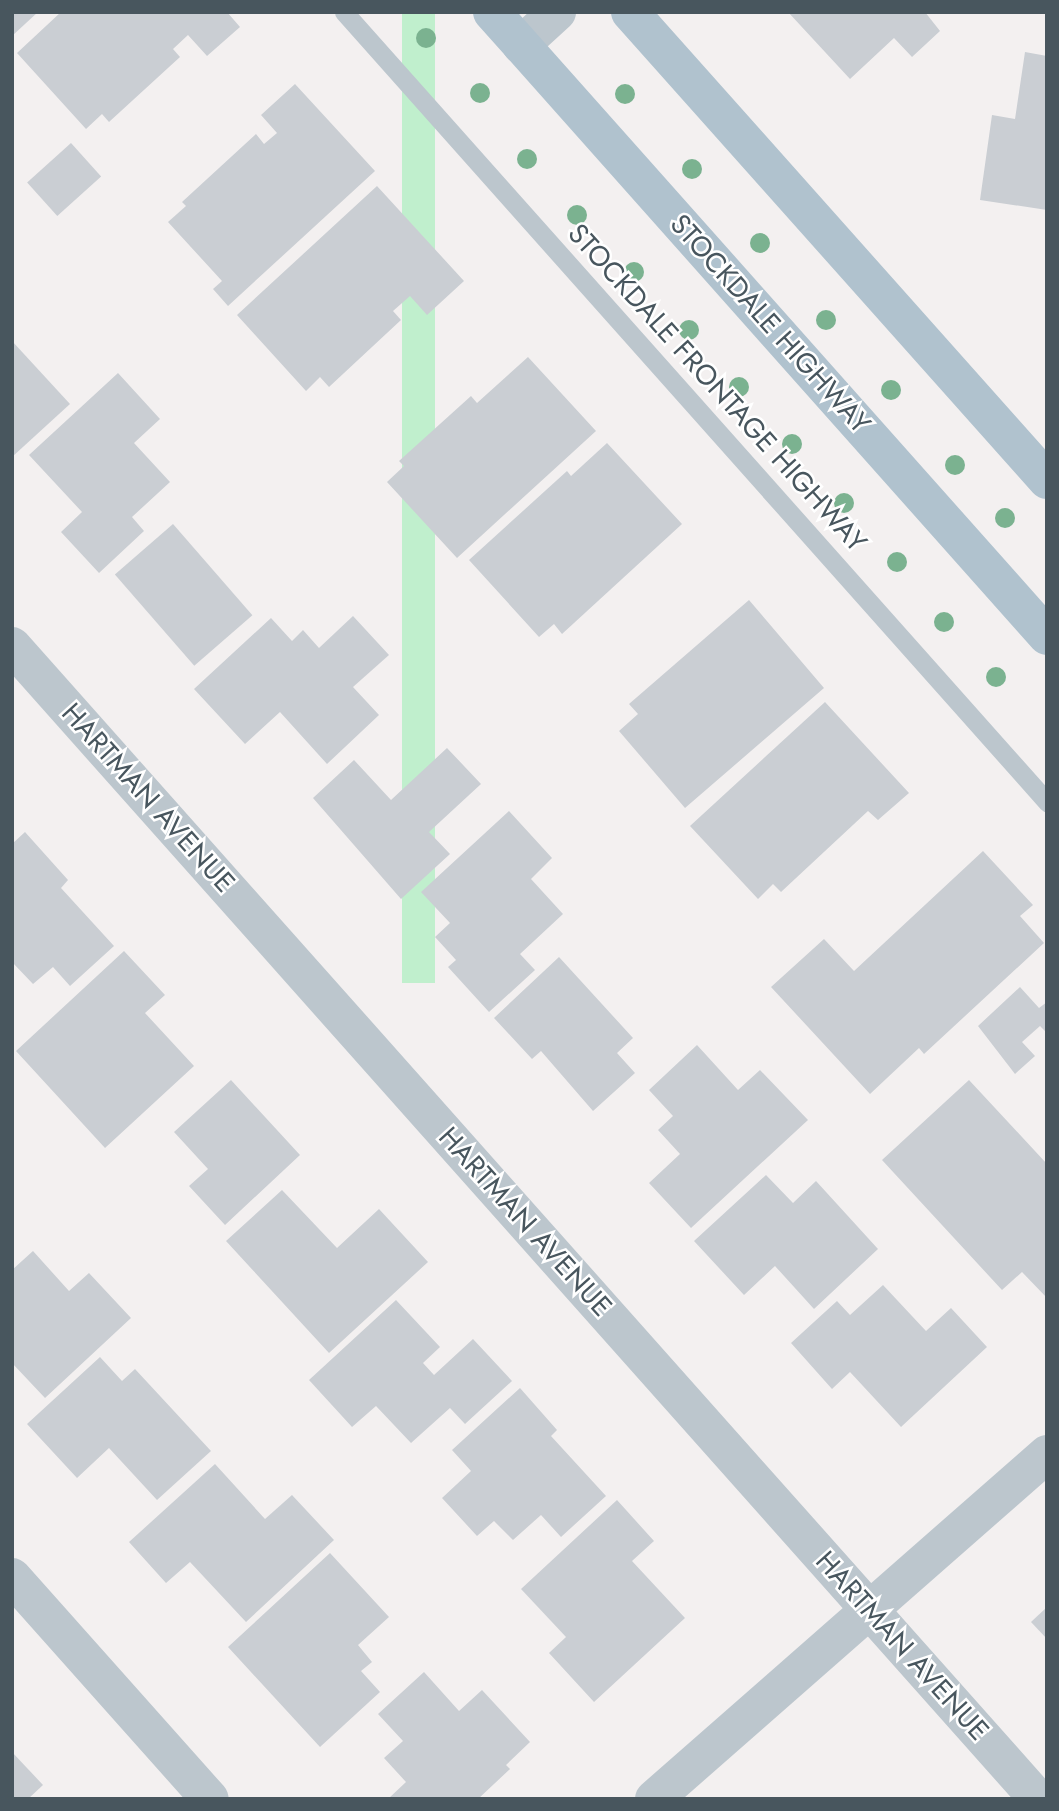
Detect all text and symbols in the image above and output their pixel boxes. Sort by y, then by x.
street label: STOCKDALE HIGHWAY [663,208,877,440]
street label: STOCKDALE FRONTAGE HIGHWAY [561,217,873,559]
street label: HARTMAN AVENUE [54,697,242,899]
street label: HARTMAN AVENUE [431,1121,619,1323]
street label: HARTMAN AVENUE [808,1545,996,1747]

